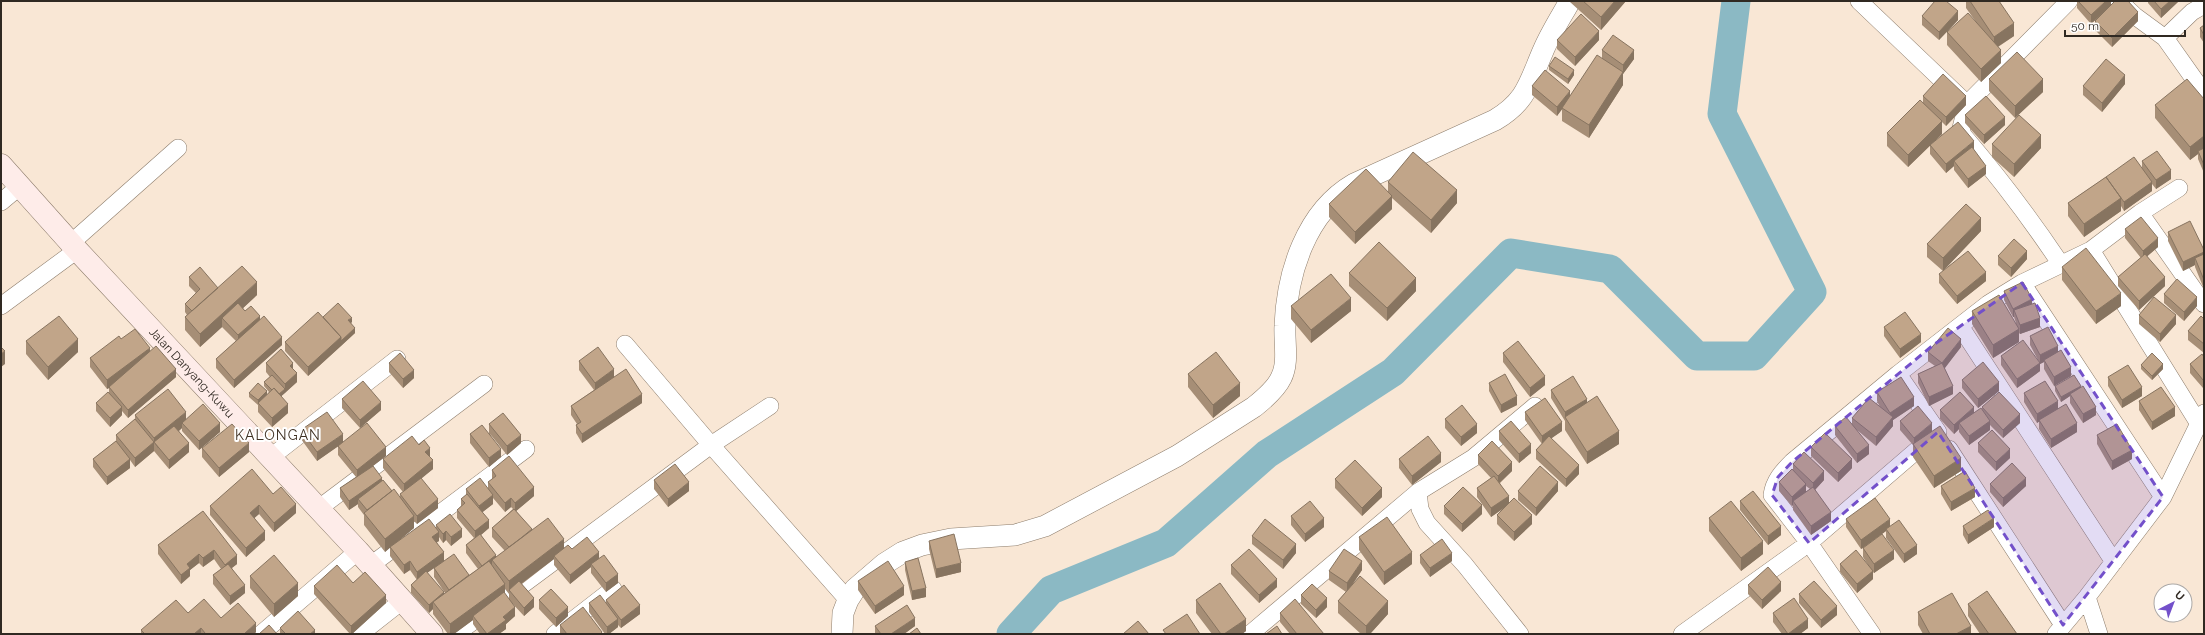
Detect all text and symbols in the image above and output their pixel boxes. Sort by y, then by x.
scale bar [2065,12,2185,38]
text: 50 m [2071,19,2099,33]
street label: Jalan Danyang-Kuwu [146,325,237,421]
district label: KALONGAN [235,427,321,443]
north arrow [2153,583,2193,623]
text: U [2172,588,2187,604]

